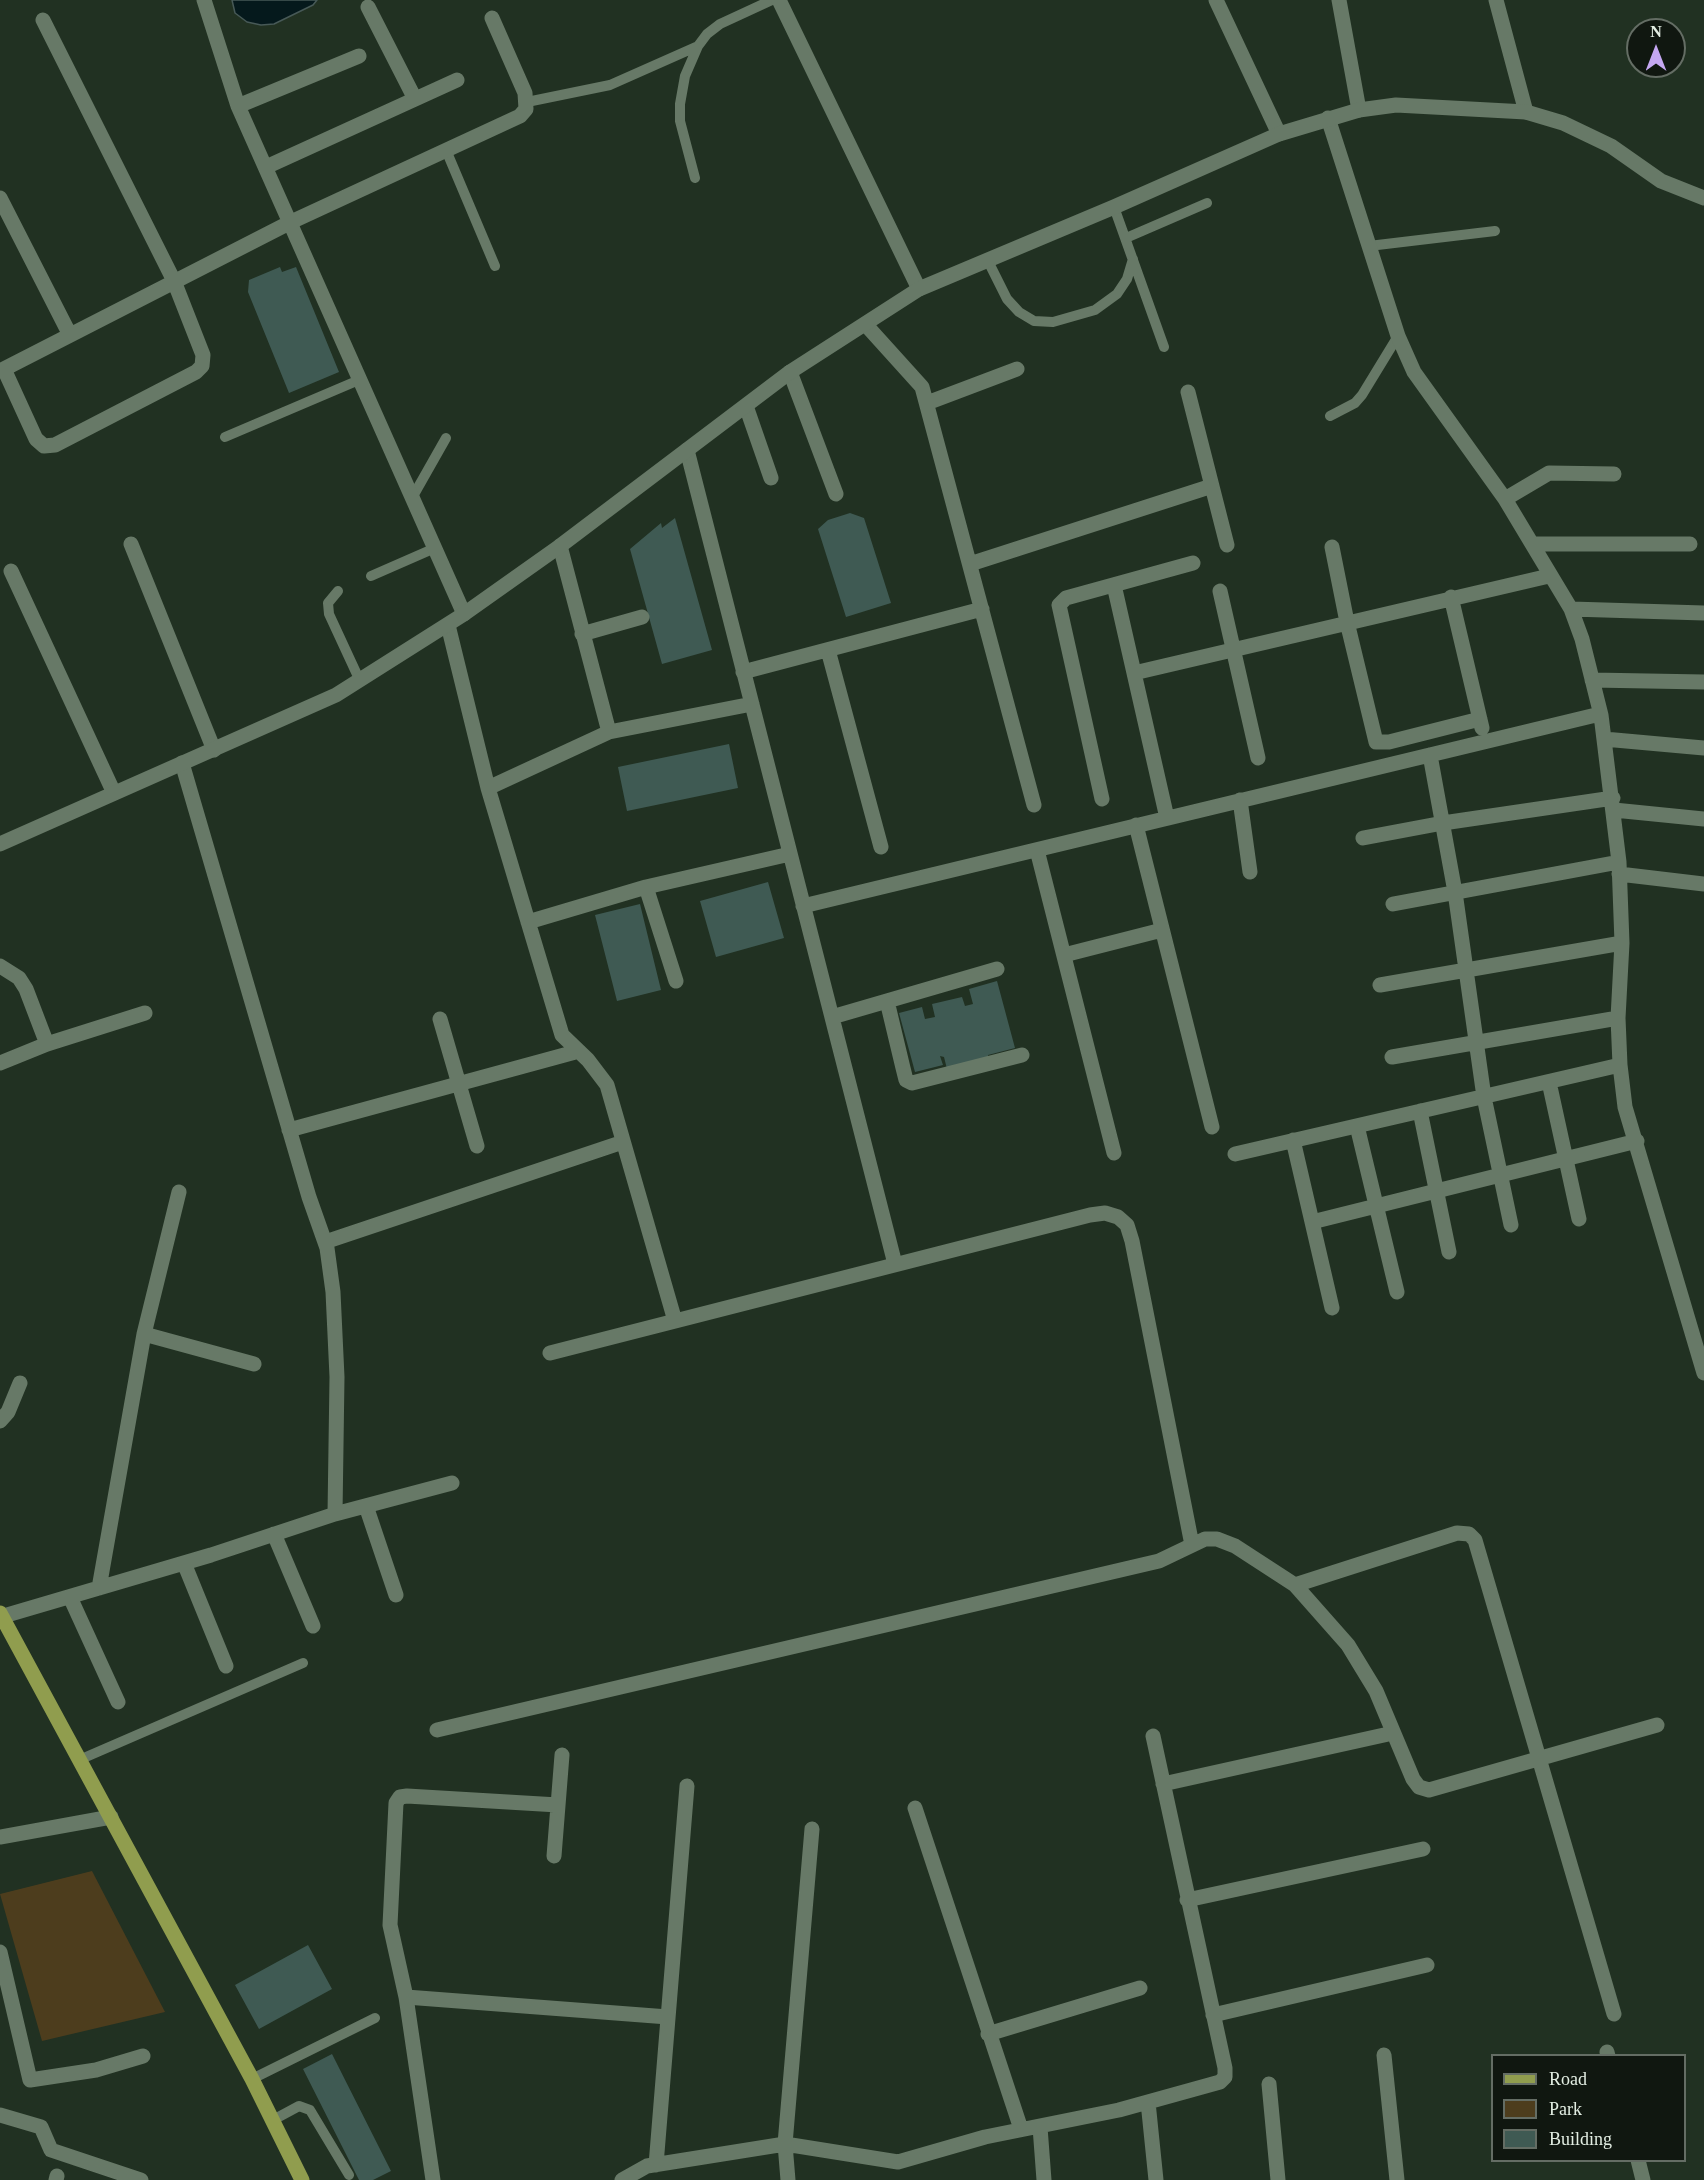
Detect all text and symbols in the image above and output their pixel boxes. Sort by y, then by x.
north arrow [1626,18,1686,78]
text: N [1650,23,1662,40]
legend [1491,2054,1686,2162]
text: Road [1549,2069,1587,2089]
text: Park [1549,2099,1582,2119]
text: Building [1549,2129,1612,2149]

